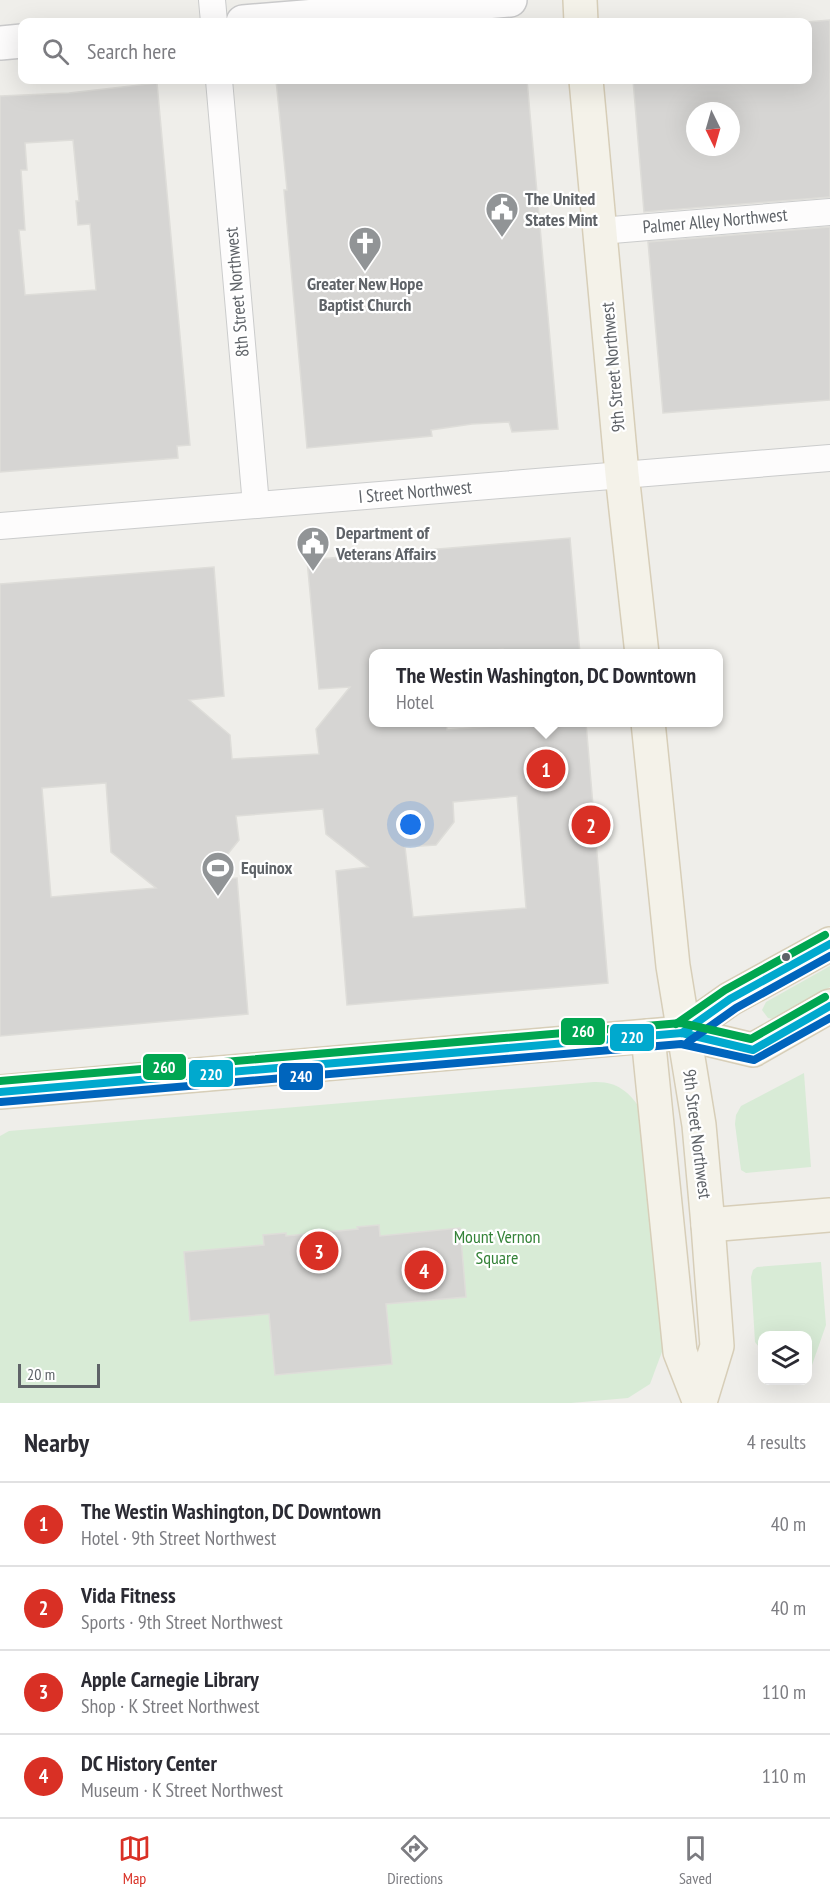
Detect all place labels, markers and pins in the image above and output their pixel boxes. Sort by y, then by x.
place label: The United States Mint [525,187,599,231]
public building icon: The United States Mint [484,191,520,238]
church icon: Greater New Hope Baptist Church [347,225,383,272]
place label: Greater New Hope Baptist Church [307,272,423,316]
place label: Department of Veterans Affairs [335,521,436,565]
public building icon: Department of Veterans Affairs [295,525,331,572]
pin: 1 [526,746,566,792]
pin: 2 [572,802,610,848]
sports icon: Equinox [200,850,236,897]
place label: Equinox [241,856,293,879]
unlabelled marker [780,951,792,963]
pin: 3 [300,1228,338,1274]
pin: 4 [404,1248,444,1292]

